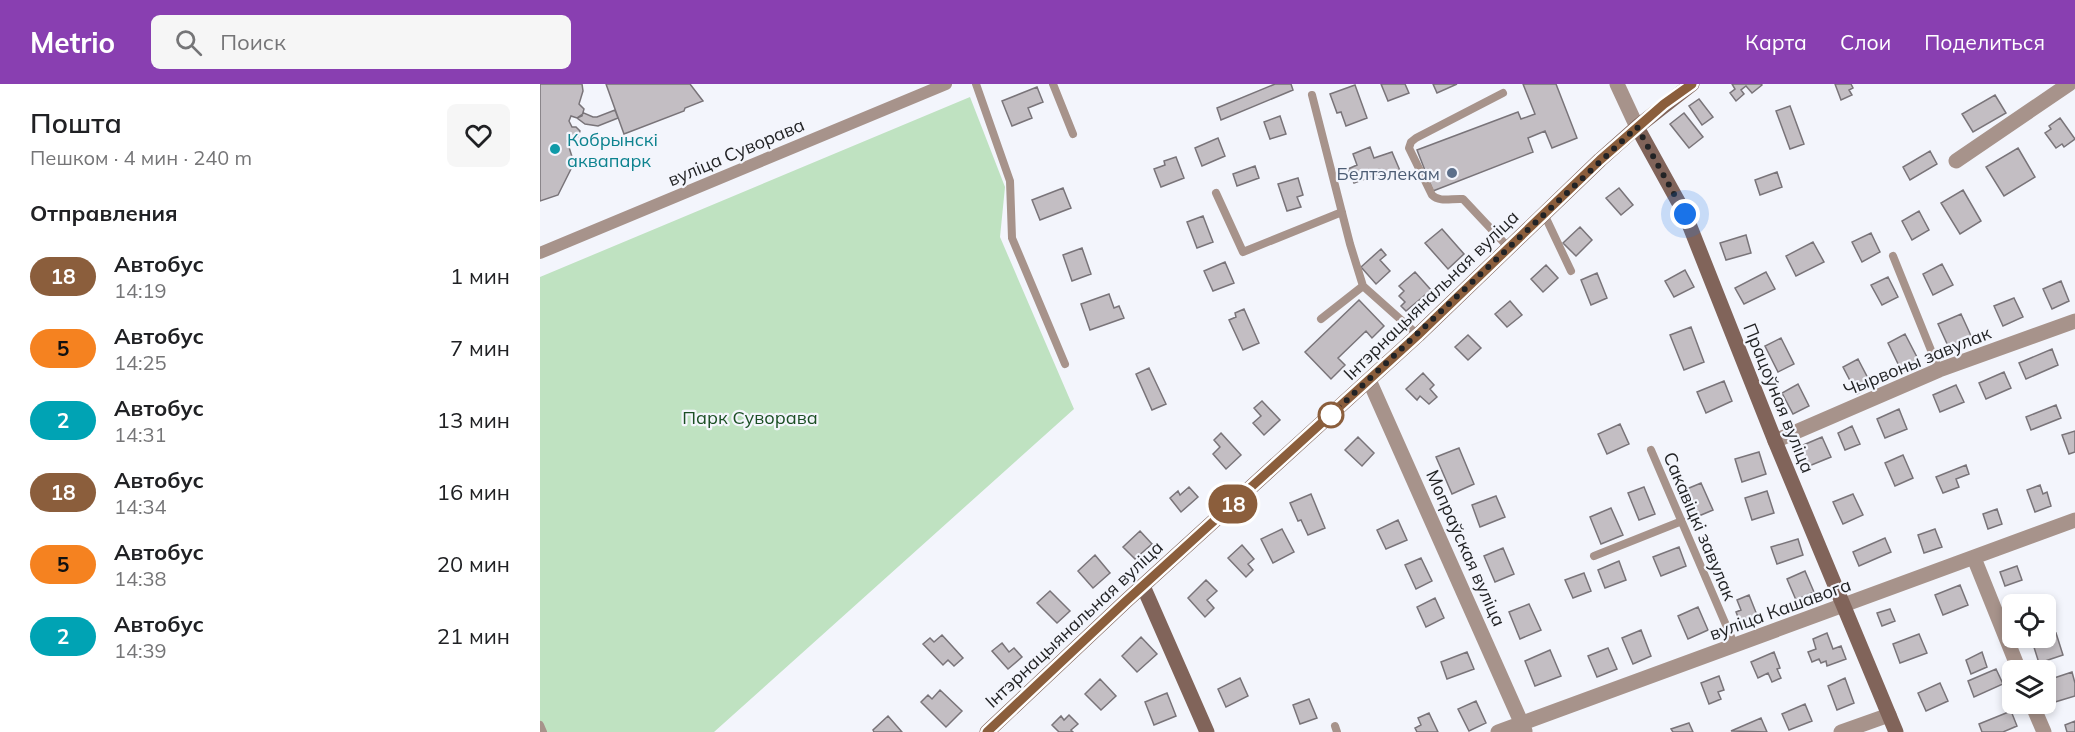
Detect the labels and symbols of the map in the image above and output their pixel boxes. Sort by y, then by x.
street label: вуліца Суворава [664,113,808,191]
place label: Кобрынскі аквапарк [567,128,658,172]
marker: Кобрынскі аквапарк [548,142,562,156]
place label: Белтэлекам [1337,162,1440,185]
marker: Белтэлекам [1445,166,1459,180]
your location [1670,199,1700,229]
street label: Інтэрнацыянальная вуліца [1339,205,1523,385]
street label: Працоўная вуліца [1738,320,1820,476]
street label: Чырвоны завулак [1840,321,1994,401]
unlabelled marker [1318,402,1344,428]
park label: Парк Суворава [682,406,818,429]
street label: Сакавіцкі завулак [1658,448,1742,604]
street label: Мопраўская вуліца [1421,466,1511,630]
line badge: 18 [1206,484,1260,524]
street label: Інтэрнацыянальная вуліца [980,536,1168,712]
street label: вуліца Кашавога [1706,573,1854,645]

